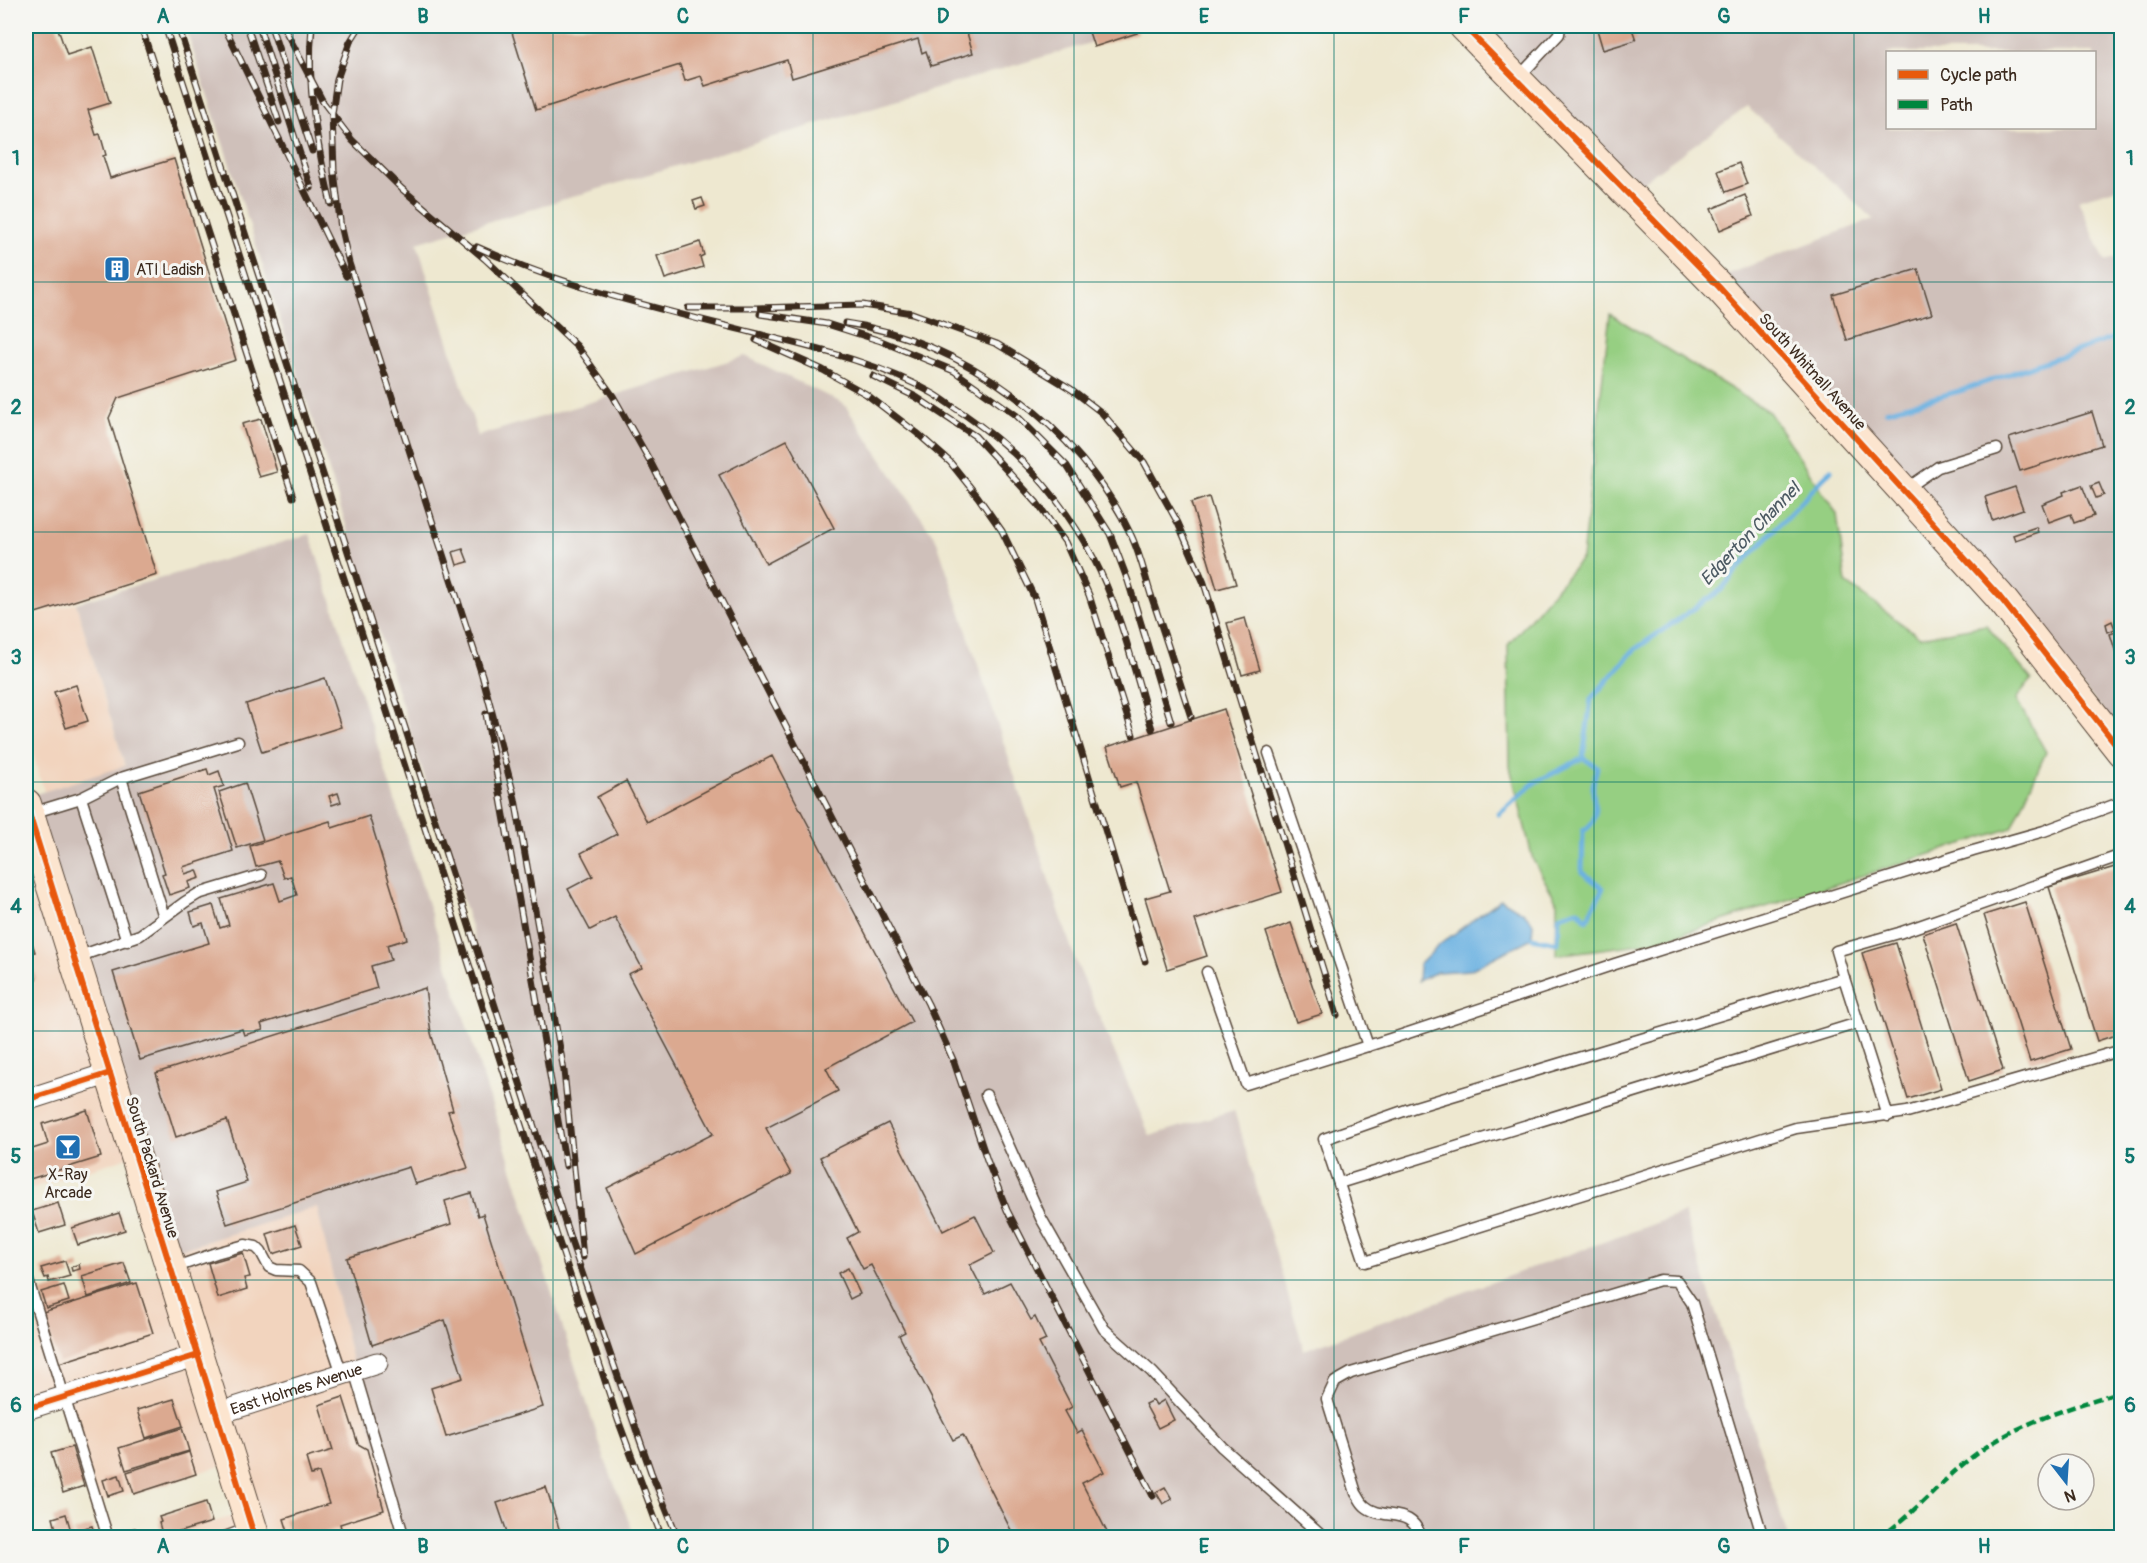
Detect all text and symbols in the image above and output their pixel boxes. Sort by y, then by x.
text: A [157,4,170,29]
text: B [417,4,429,29]
text: C [677,4,689,29]
text: D [937,4,950,29]
text: E [1199,4,1210,29]
text: F [1458,4,1470,29]
text: G [1717,4,1731,29]
text: H [1978,4,1991,29]
legend [1886,51,2096,129]
text: Cycle path [1940,64,2017,87]
text: Path [1940,94,1973,117]
text: 1 [12,146,20,171]
text: 1 [2126,146,2134,171]
building icon: ATI Ladish [102,254,132,284]
place label: ATI Ladish [136,260,204,280]
street label: South Whitnall Avenue [1754,309,1870,434]
text: 2 [10,395,22,420]
text: 2 [2124,395,2136,420]
water label: Edgerton Channel [1695,477,1806,591]
text: 3 [10,645,22,670]
text: 3 [2124,645,2136,670]
text: 4 [10,894,22,919]
text: 4 [2124,894,2136,919]
street label: South Packard Avenue [121,1094,183,1241]
bar icon: X-Ray Arcade [53,1132,83,1162]
text: 5 [11,1144,22,1169]
text: 5 [2125,1144,2136,1169]
place label: X-Ray Arcade [44,1165,92,1203]
street label: East Holmes Avenue [228,1359,365,1420]
text: 6 [10,1393,22,1418]
text: 6 [2124,1393,2136,1418]
north arrow [2036,1452,2096,1512]
text: N [2062,1484,2078,1507]
text: A [157,1534,170,1559]
text: B [417,1534,429,1559]
text: C [677,1534,689,1559]
text: D [937,1534,950,1559]
text: E [1199,1534,1210,1559]
text: F [1458,1534,1470,1559]
text: G [1717,1534,1731,1559]
text: H [1978,1534,1991,1559]

